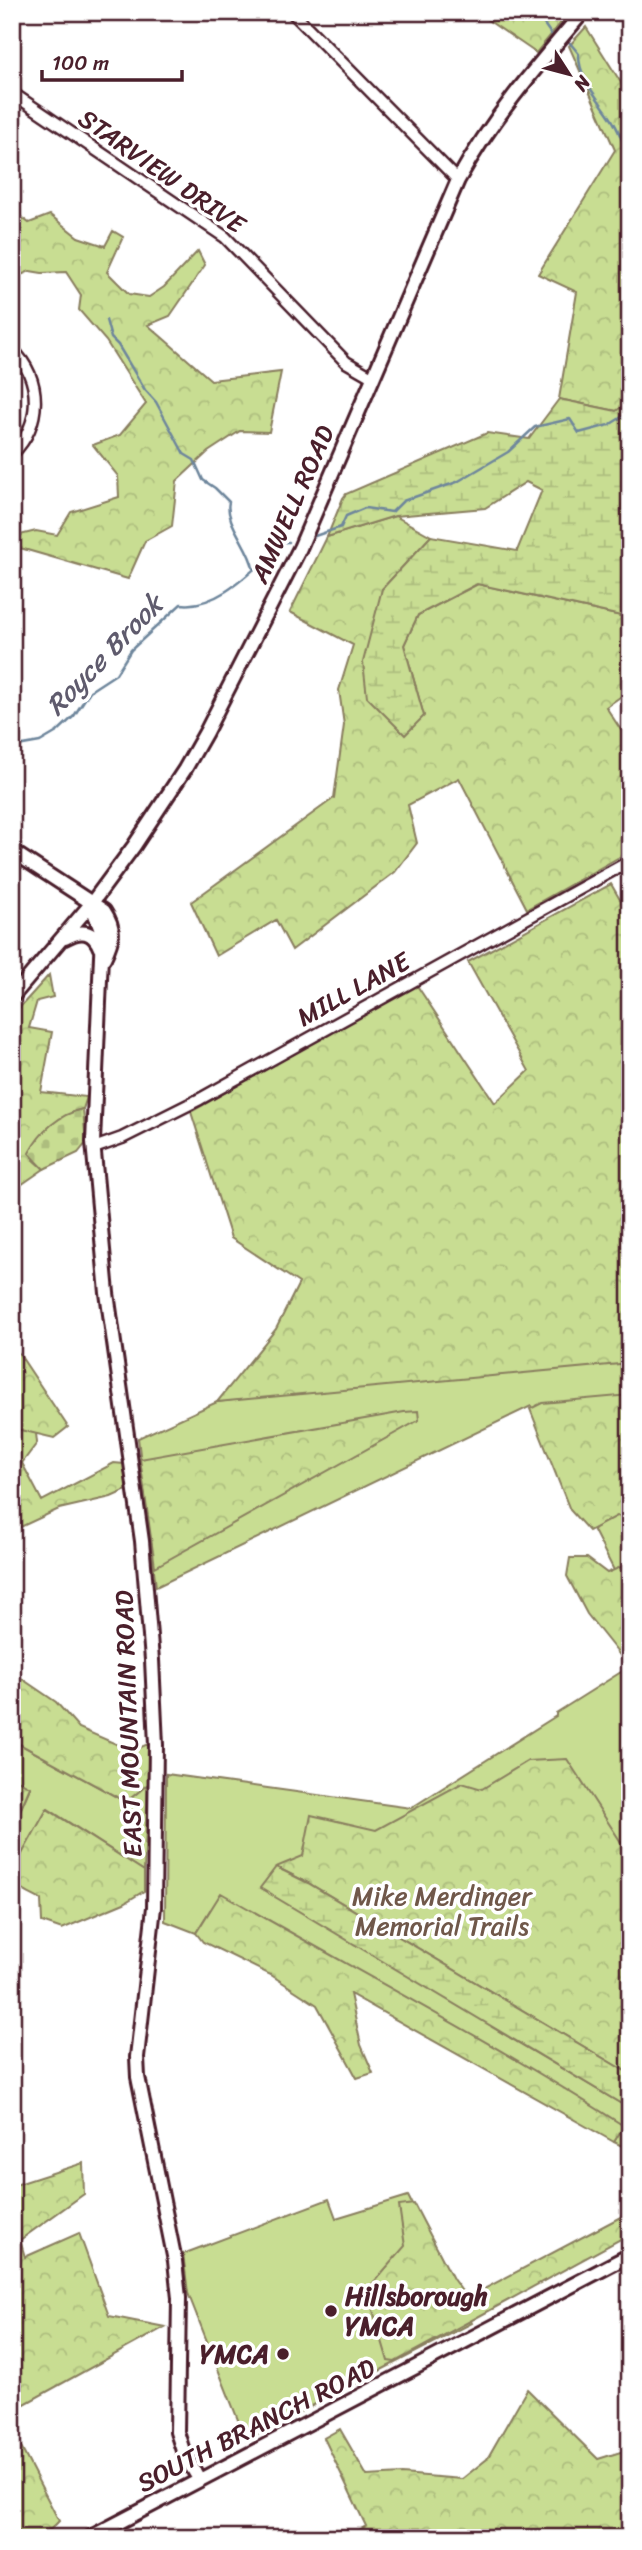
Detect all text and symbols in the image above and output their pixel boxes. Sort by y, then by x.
scale bar [42,38,182,82]
north arrow [534,38,604,108]
text: 100 m [52,44,109,82]
text: N [565,68,600,99]
street label: STARVIEW DRIVE [68,96,257,247]
street label: AMWELL ROAD [236,417,348,592]
water label: Royce Brook [33,580,177,727]
street label: MILL LANE [288,938,420,1039]
street label: EAST MOUNTAIN ROAD [100,1589,156,1858]
park label: Mike Merdinger Memorial Trails [352,1873,533,1949]
place label: Hillsborough YMCA [345,2273,488,2349]
marker: Hillsborough YMCA [323,2303,339,2319]
place label: YMCA [200,2331,269,2377]
street label: SOUTH BRANCH ROAD [129,2345,384,2505]
marker: YMCA [275,2346,291,2362]

